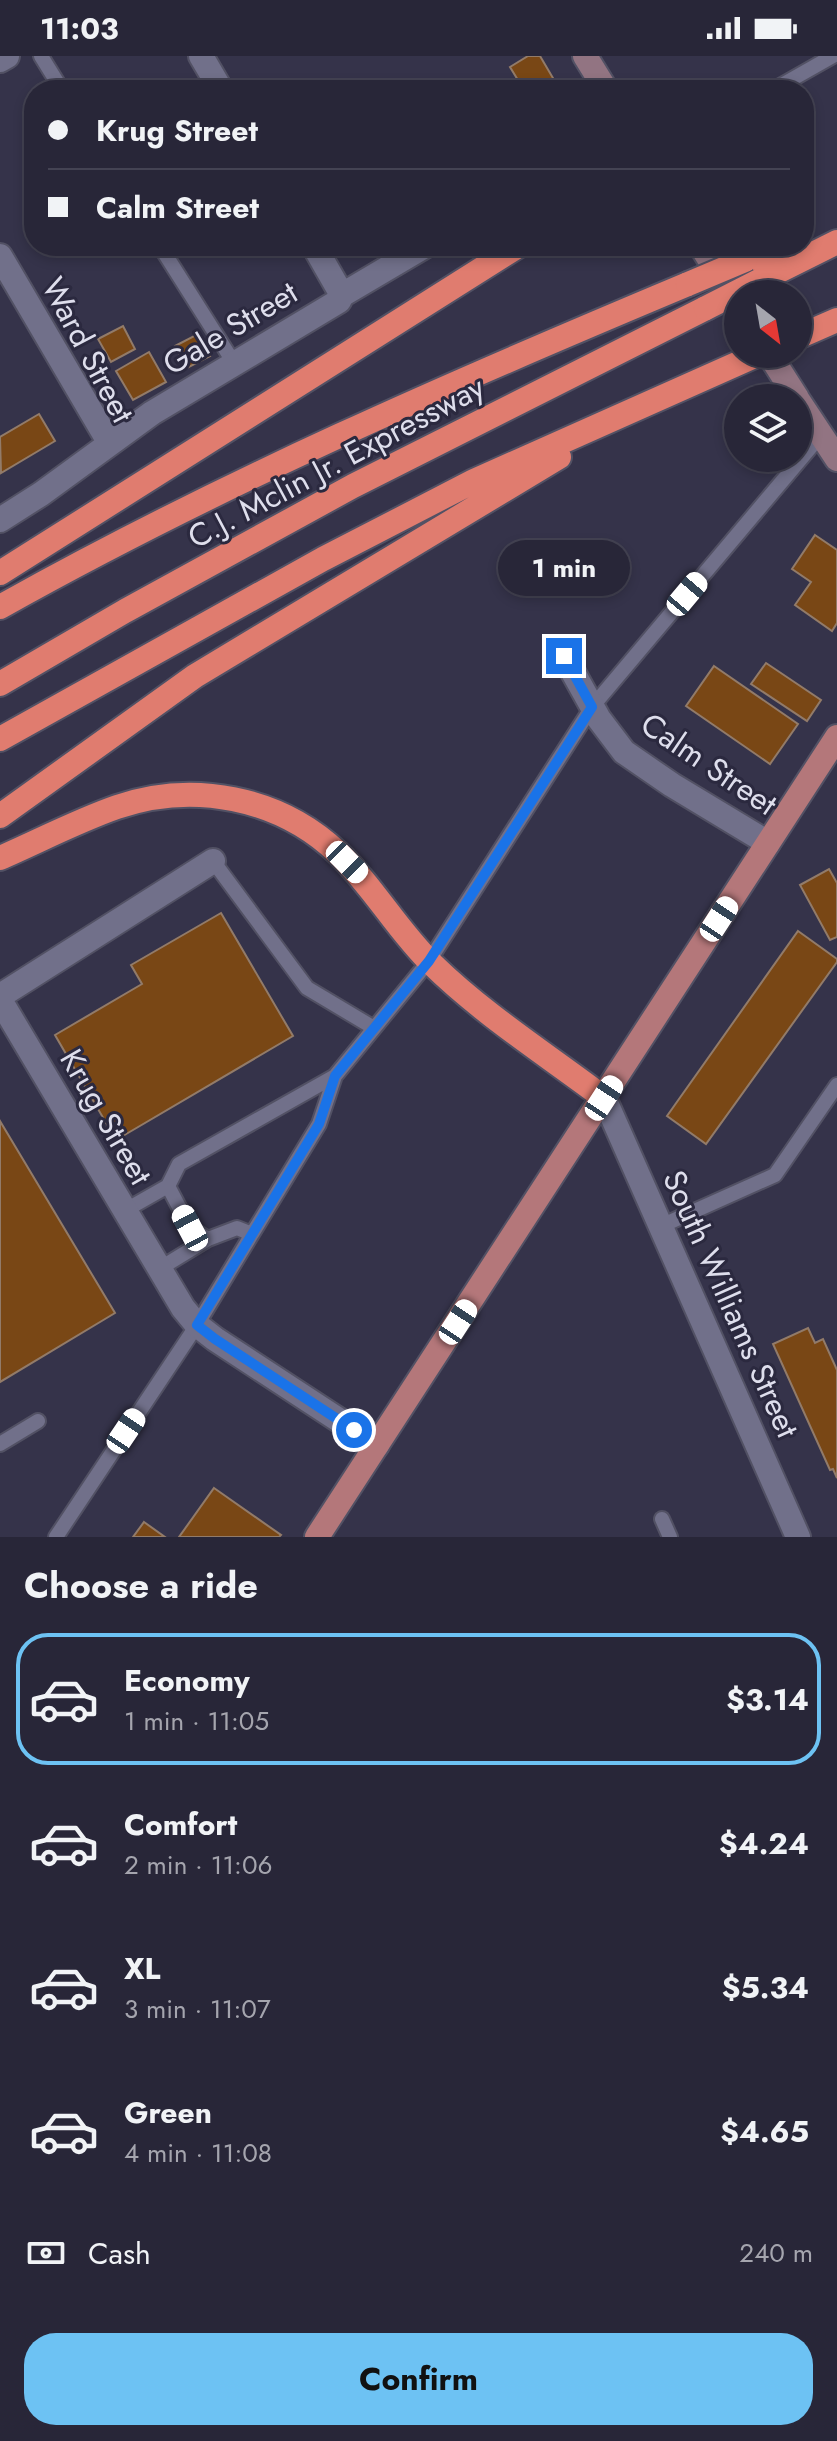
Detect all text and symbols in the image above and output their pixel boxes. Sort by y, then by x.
text: 11:03 [40,7,119,50]
text: Krug Street [96,109,258,152]
text: Calm Street [96,186,259,229]
street label: Ward Street [30,269,146,431]
street label: Gale Street [154,269,306,386]
north arrow [724,280,812,368]
map controls [724,280,812,472]
street label: C.J. Mclin Jr. Expressway [179,364,493,560]
button: layers [724,384,812,472]
callout: 1 min [498,540,630,596]
text: 1 min [532,549,596,587]
car [662,568,712,620]
route end [546,638,582,674]
street label: Calm Street [632,701,787,827]
car [322,837,372,887]
car [696,892,742,946]
street label: Krug Street [49,1041,164,1194]
car [581,1071,627,1125]
street label: South Williams Street [651,1163,811,1445]
car [168,1201,212,1255]
car [435,1295,481,1349]
car [103,1404,149,1458]
route start [336,1412,372,1448]
text: Choose a ride [24,1559,258,1611]
text: Economy [124,1659,250,1702]
icon: car [28,1663,100,1735]
text: $3.14 [726,1678,809,1721]
text: 1 min · 11:05 [124,1702,269,1740]
text: Comfort [124,1803,237,1846]
icon: car [28,1807,100,1879]
text: $4.24 [719,1822,809,1865]
text: 2 min · 11:06 [124,1846,272,1884]
text: XL [124,1947,160,1990]
icon: car [28,1951,100,2023]
text: $5.34 [722,1966,809,2009]
text: 3 min · 11:07 [124,1990,271,2028]
text: Green [124,2091,212,2134]
icon: car [28,2095,100,2167]
text: $4.65 [720,2110,809,2153]
text: 4 min · 11:08 [124,2134,272,2172]
icon: cash [24,2231,68,2275]
text: Cash [88,2232,151,2275]
text: 240 m [739,2234,813,2272]
button: Confirm [24,2333,813,2425]

